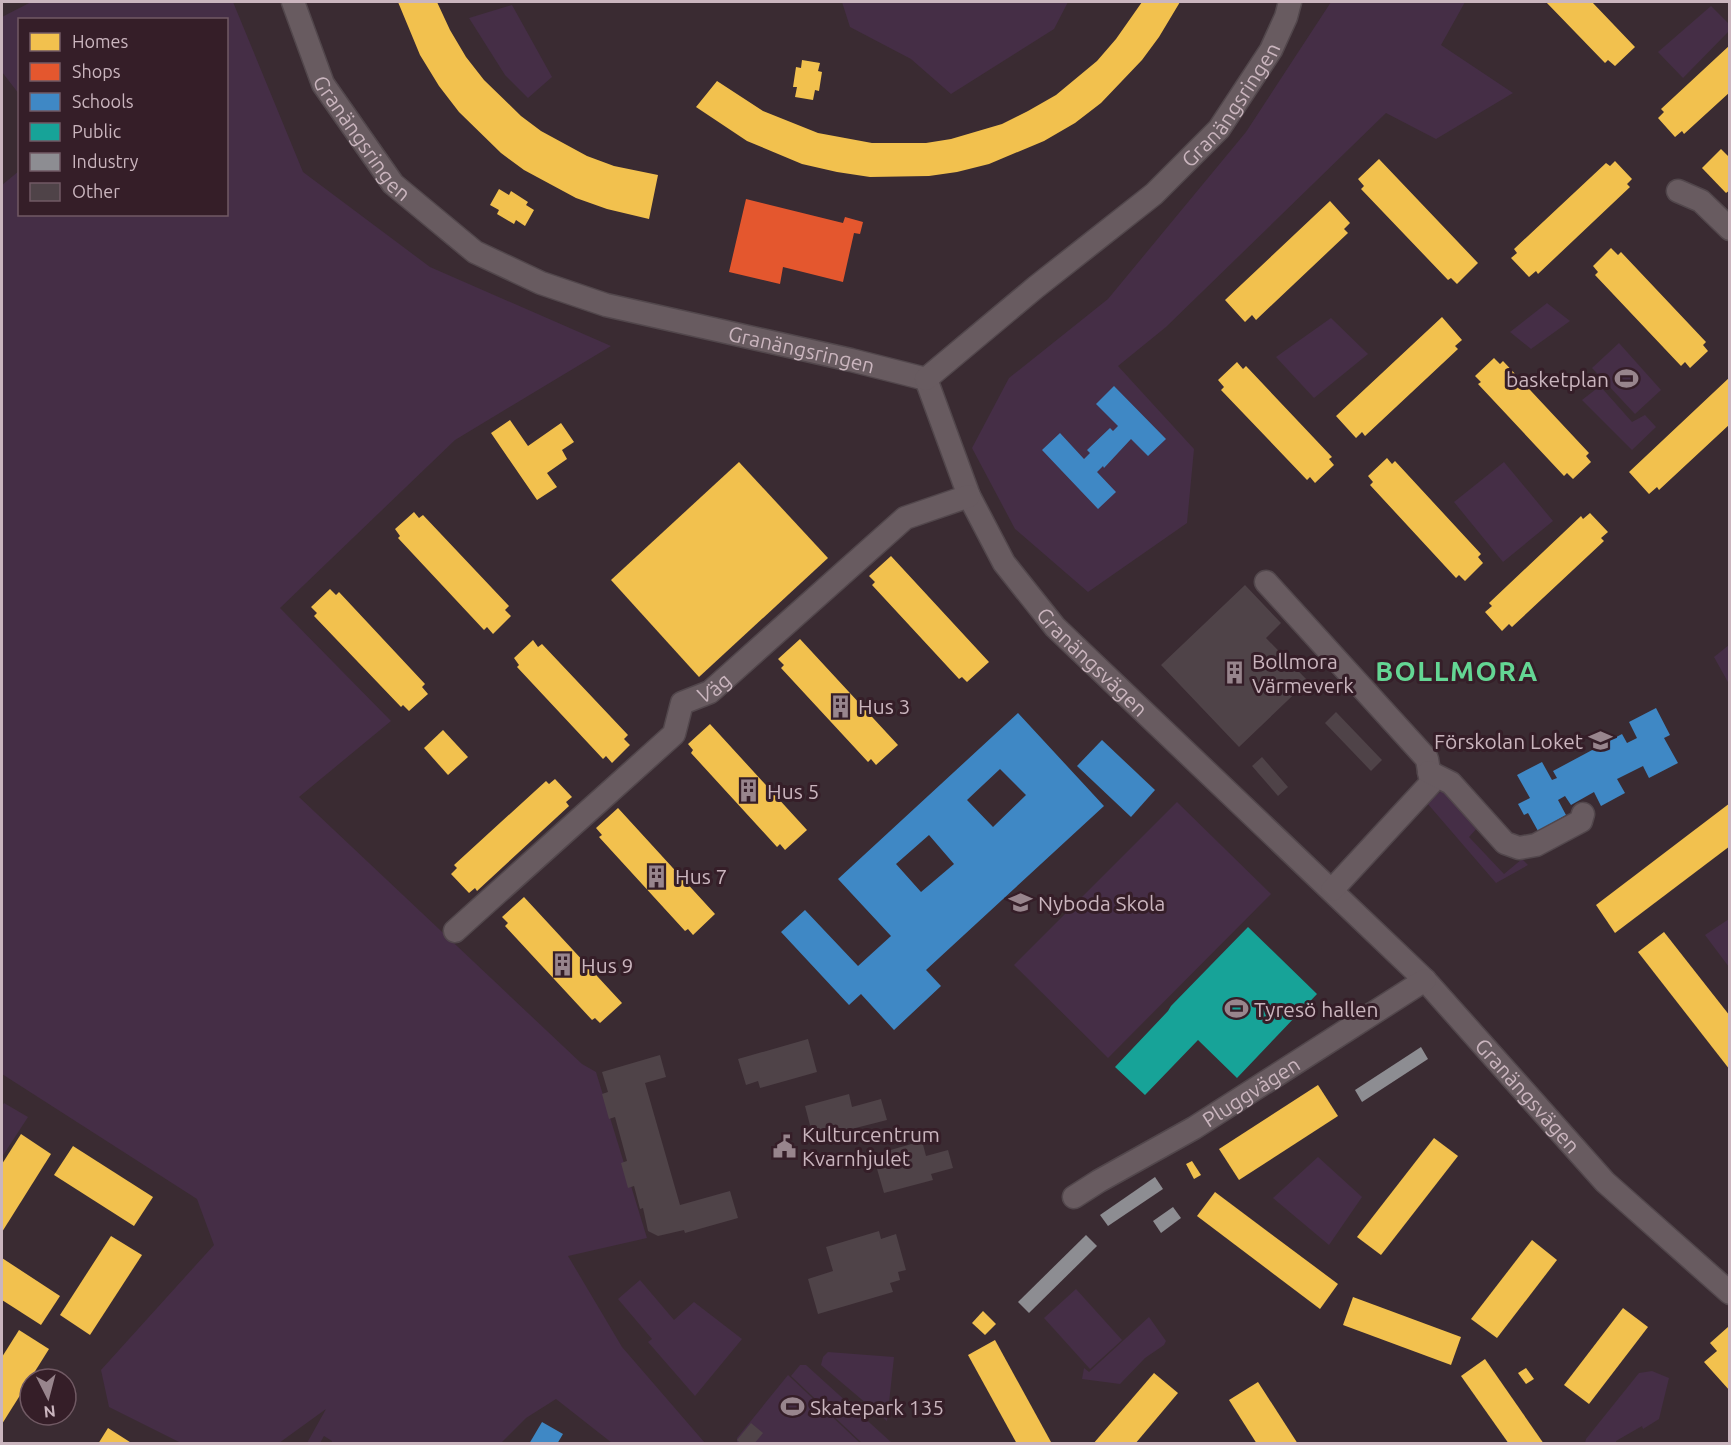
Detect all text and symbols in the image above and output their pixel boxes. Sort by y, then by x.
legend [18,18,228,216]
text: Homes [72,31,129,51]
street label: Granängsringen [1176,39,1285,172]
text: Shops [72,61,121,81]
street label: Granängsringen [309,72,416,206]
text: Schools [72,91,134,111]
text: Public [72,121,121,141]
text: Industry [72,151,139,171]
text: Other [72,181,120,201]
street label: Granängsringen [726,321,877,378]
sports icon: basketplan [1614,366,1640,392]
place label: basketplan [1506,367,1609,391]
street label: Granängsvägen [1032,602,1153,721]
place label: Bollmora Värmeverk [1252,649,1354,697]
district label: BOLLMORA [1375,656,1539,686]
building icon: Bollmora Värmeverk [1221,660,1247,686]
street label: Väg [694,668,735,708]
building icon: Hus 3 [827,693,853,719]
place label: Hus 3 [858,694,910,718]
school or university icon: Förskolan Loket [1588,728,1614,754]
place label: Förskolan Loket [1434,729,1583,753]
building icon: Hus 5 [736,778,762,804]
place label: Hus 5 [767,779,819,803]
building icon: Hus 7 [644,863,670,889]
place label: Hus 7 [675,864,727,888]
school or university icon: Nyboda Skola [1007,890,1033,916]
place label: Nyboda Skola [1038,891,1165,915]
building icon: Hus 9 [550,952,576,978]
place label: Hus 9 [581,953,633,977]
sports icon: Tyresö hallen [1223,996,1249,1022]
place label: Tyresö hallen [1254,997,1379,1021]
street label: Granängsvägen [1470,1033,1585,1158]
street label: Pluggvägen [1198,1052,1304,1132]
place label: Kulturcentrum Kvarnhjulet [802,1122,940,1170]
public building icon: Kulturcentrum Kvarnhjulet [771,1133,797,1159]
north arrow [18,1367,78,1427]
sports icon: Skatepark 135 [779,1394,805,1420]
place label: Skatepark 135 [810,1395,944,1419]
text: N [43,1402,56,1421]

